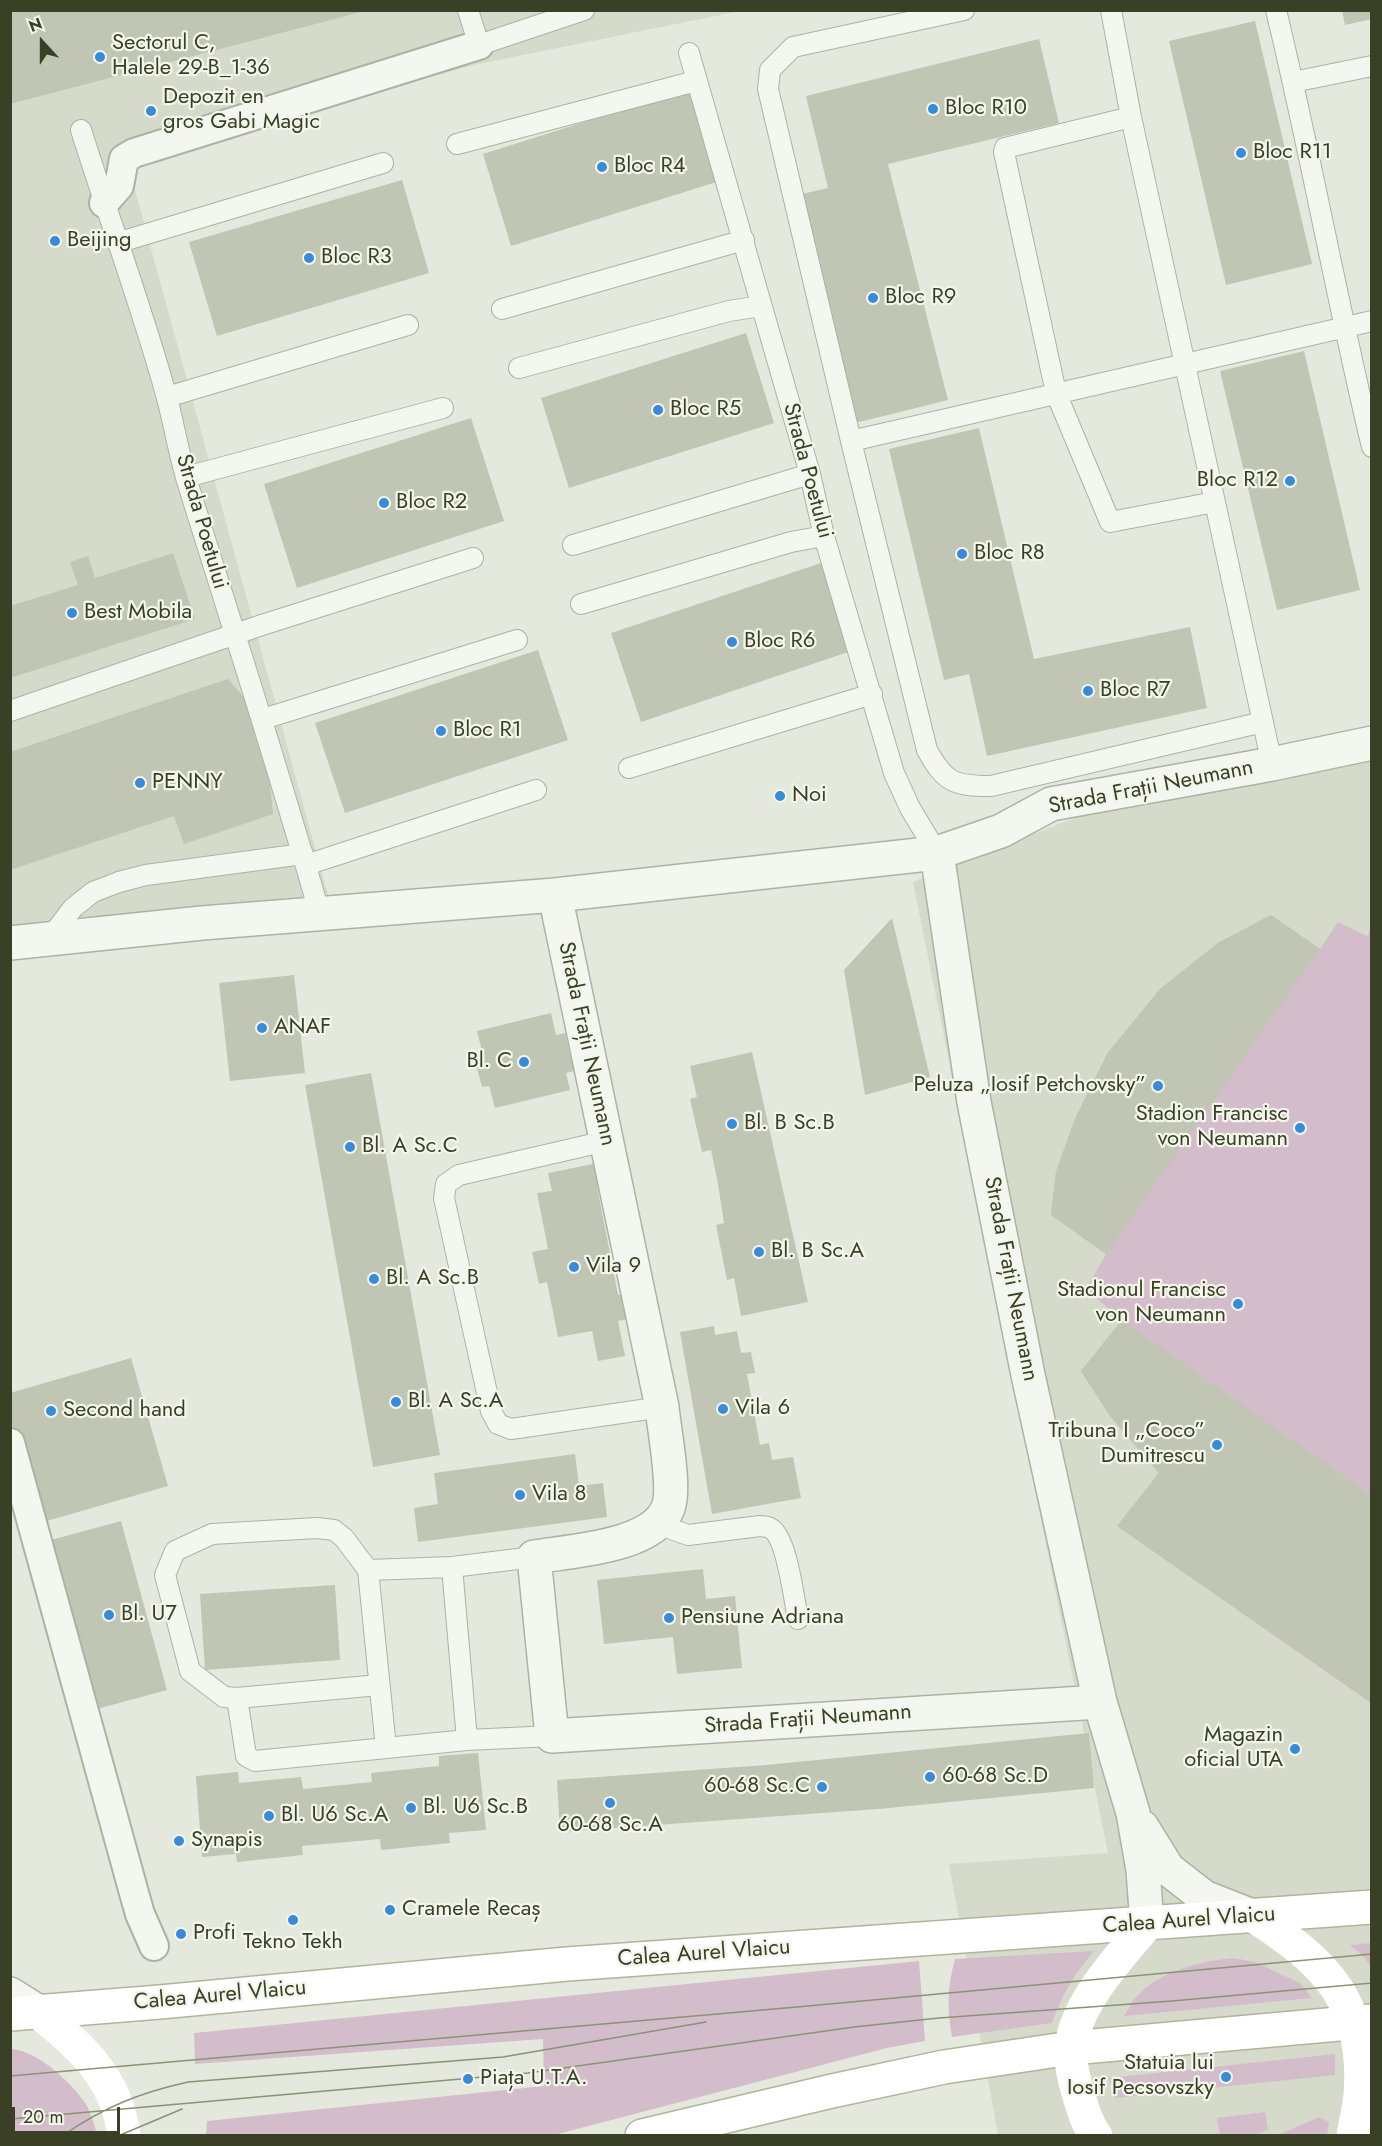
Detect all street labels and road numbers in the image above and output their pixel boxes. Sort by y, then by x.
street label: Strada Poetului [776,400,838,542]
street label: Strada Poetului [169,452,233,592]
street label: Strada Frații Neumann [1046,755,1256,821]
street label: Strada Frații Neumann [551,940,621,1148]
street label: Strada Frații Neumann [977,1174,1043,1384]
street label: Strada Frații Neumann [703,1700,913,1740]
street label: Calea Aurel Vlaicu [1102,1902,1276,1940]
street label: Calea Aurel Vlaicu [617,1935,791,1973]
street label: Calea Aurel Vlaicu [133,1975,307,2017]

